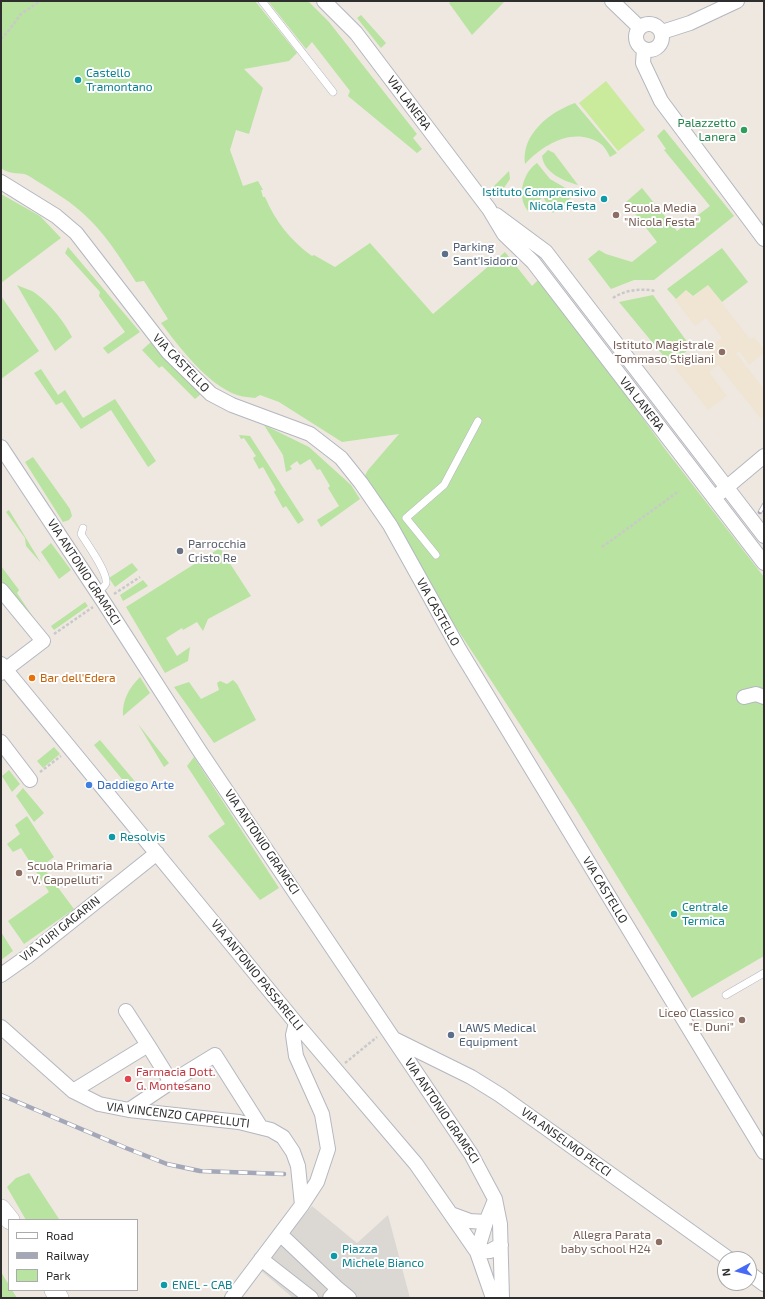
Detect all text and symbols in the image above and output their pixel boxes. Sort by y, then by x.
place label: Castello Tramontano [86,66,153,94]
street label: VIA LANERA [384,73,434,133]
marker: Castello Tramontano [73,75,83,85]
place label: Palazzetto Lanera [678,116,736,144]
marker: Palazzetto Lanera [739,125,749,135]
place label: Istituto Comprensivo Nicola Festa [482,185,596,213]
marker: Istituto Comprensivo Nicola Festa [599,194,609,204]
place label: Scuola Media "Nicola Festa" [624,201,699,229]
marker: Scuola Media "Nicola Festa" [611,210,621,220]
place label: Parking Sant'Isidoro [453,240,518,268]
marker: Parking Sant'Isidoro [440,249,450,259]
street label: VIA CASTELLO [150,331,212,395]
place label: Istituto Magistrale Tommaso Stigliani [613,338,714,366]
marker: Istituto Magistrale Tommaso Stigliani [717,347,727,357]
street label: VIA LANERA [617,374,667,434]
street label: VIA ANTONIO GRAMSCI [44,516,124,628]
place label: Parrocchia Cristo Re [188,537,246,565]
marker: Parrocchia Cristo Re [175,546,185,556]
street label: VIA CASTELLO [413,576,463,648]
place label: Bar dell'Edera [40,671,116,685]
marker: Bar dell'Edera [27,673,37,683]
place label: Daddiego Arte [97,778,174,792]
marker: Daddiego Arte [84,780,94,790]
street label: VIA ANTONIO GRAMSCI [222,787,302,897]
place label: Resolvis [120,830,165,844]
marker: Resolvis [107,832,117,842]
street label: VIA CASTELLO [579,854,631,926]
place label: Scuola Primaria "V. Cappelluti" [27,859,112,887]
marker: Scuola Primaria "V. Cappelluti" [14,868,24,878]
street label: VIA YURI GAGARIN [17,893,103,965]
place label: Centrale Termica [682,900,728,928]
marker: Centrale Termica [669,909,679,919]
street label: VIA ANTONIO PASSARELLI [208,917,306,1033]
place label: Liceo Classico "E. Duni" [658,1006,734,1034]
marker: Liceo Classico "E. Duni" [737,1015,747,1025]
place label: LAWS Medical Equipment [459,1021,536,1049]
marker: LAWS Medical Equipment [446,1030,456,1040]
street label: VIA ANTONIO GRAMSCI [402,1056,482,1166]
place label: Farmacia Dott. G. Montesano [136,1065,215,1093]
marker: Farmacia Dott. G. Montesano [123,1074,133,1084]
street label: VIA VINCENZO CAPPELLUTI [105,1099,251,1131]
street label: VIA ANSELMO PECCI [518,1105,614,1179]
legend [8,1219,138,1291]
text: Road [46,1228,74,1242]
place label: Allegra Parata baby school H24 [561,1228,651,1256]
marker: Allegra Parata baby school H24 [654,1237,664,1247]
place label: Piazza Michele Bianco [342,1242,424,1270]
text: Railway [46,1248,89,1262]
marker: Piazza Michele Bianco [329,1251,339,1261]
north arrow [717,1251,757,1291]
text: Park [46,1268,71,1282]
text: N [719,1268,733,1277]
place label: ENEL - CAB [172,1278,233,1292]
marker: ENEL - CAB [159,1280,169,1290]

